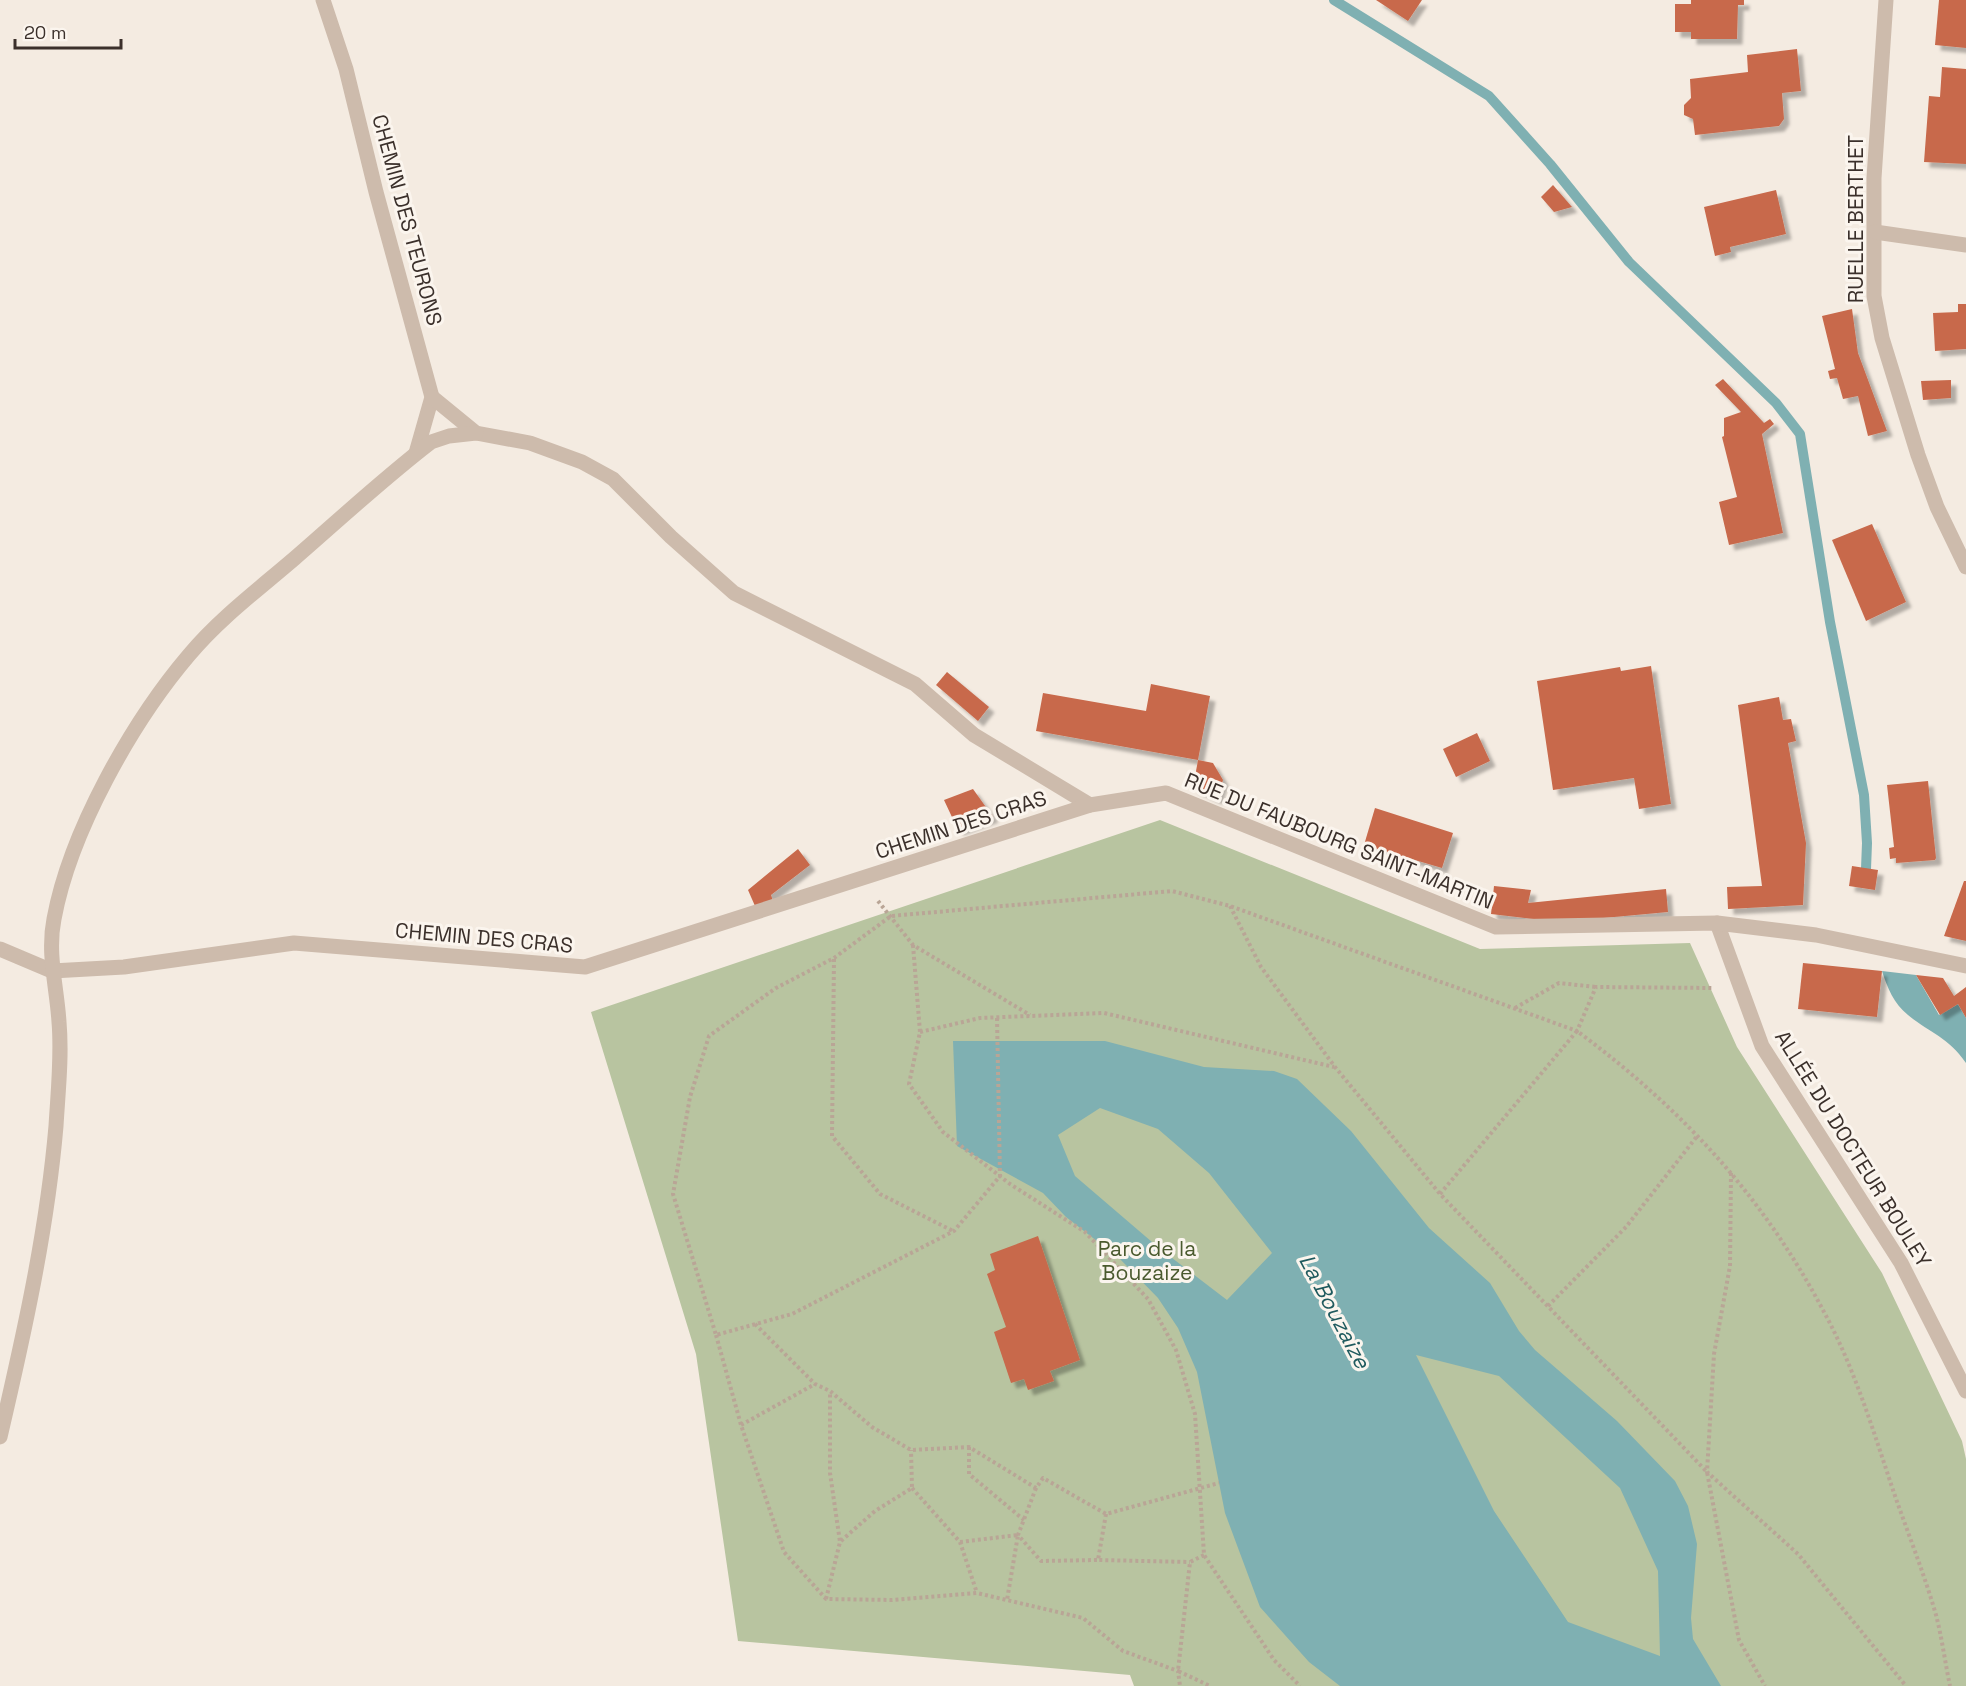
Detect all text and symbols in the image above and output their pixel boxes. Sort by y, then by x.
scale bar [15,12,122,50]
text: 20 m [24,21,67,44]
street label: CHEMIN DES TEURONS [366,111,449,328]
street label: RUELLE BERTHET [1842,135,1869,303]
street label: RUE DU FAUBOURG SAINT-MARTIN [1181,766,1498,915]
street label: CHEMIN DES CRAS [872,784,1050,865]
street label: CHEMIN DES CRAS [394,916,574,959]
street label: ALLÉE DU DOCTEUR BOULEY [1769,1025,1938,1272]
park label: Parc de la Bouzaize [1098,1235,1196,1286]
water label: La Bouzaize [1293,1249,1377,1374]

